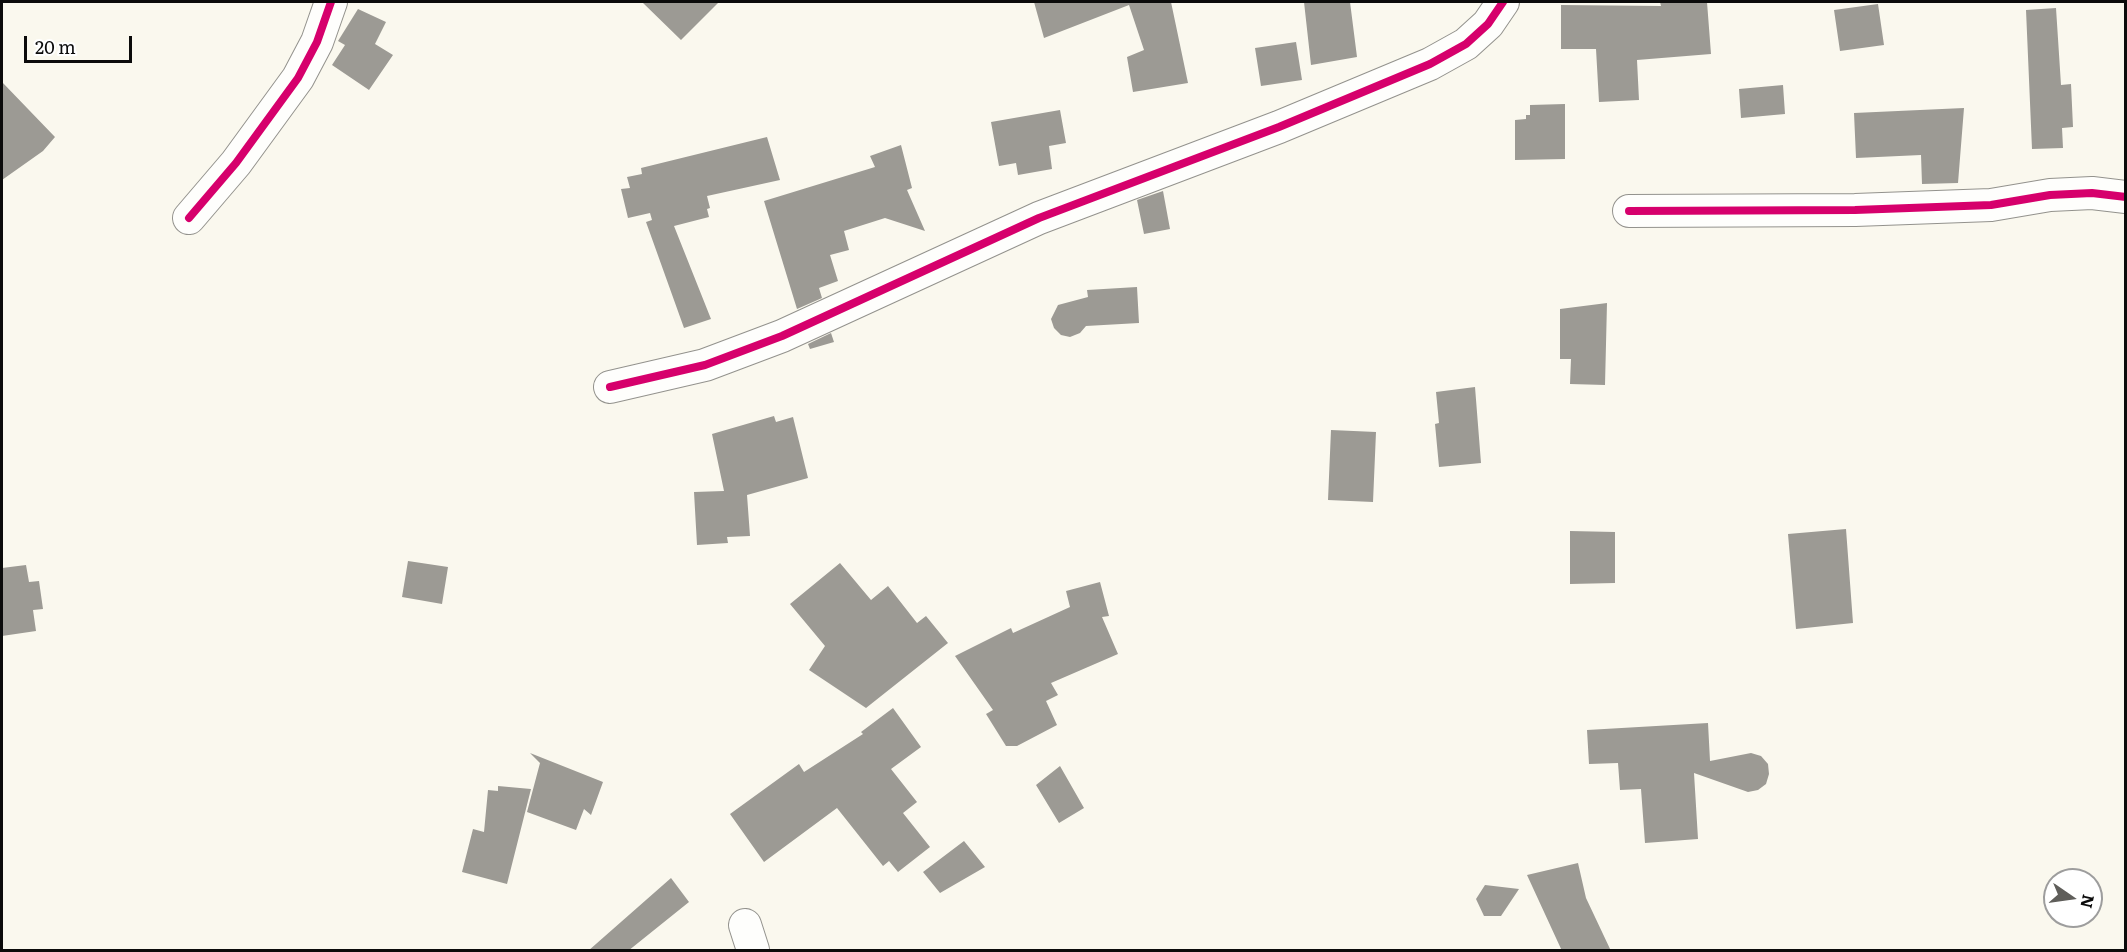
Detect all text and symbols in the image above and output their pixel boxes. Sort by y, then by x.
scale bar [27,24,135,62]
text: 20 m [35,33,76,60]
north arrow [2043,868,2103,928]
text: N [2075,892,2102,911]

